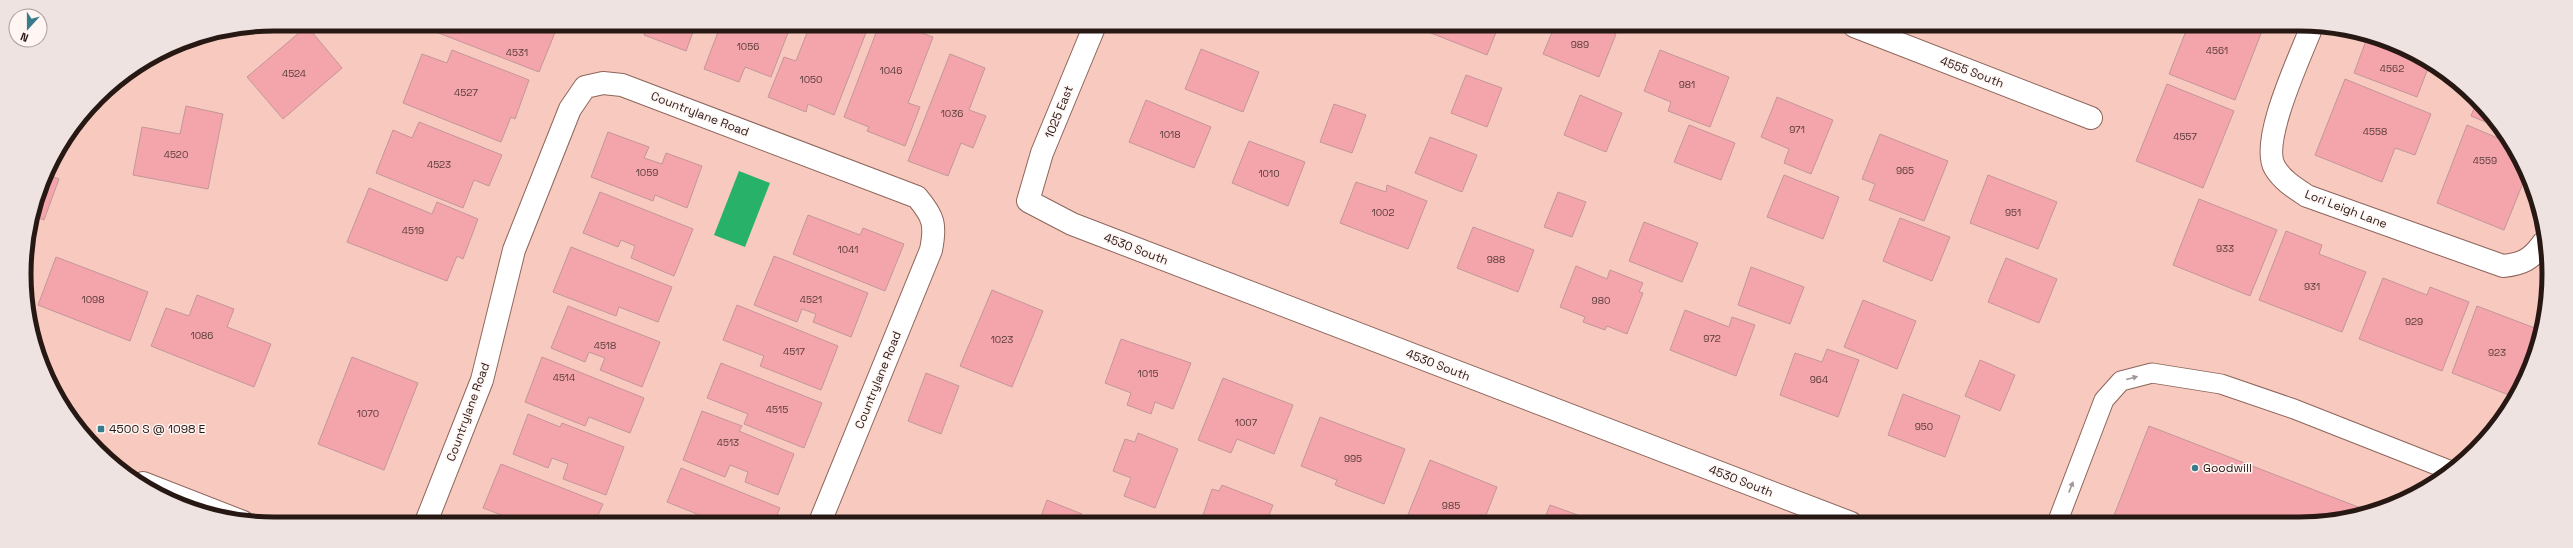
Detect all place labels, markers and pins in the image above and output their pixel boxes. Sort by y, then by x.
place label: 4500 S @ 1098 E [109,421,206,437]
marker: 4500 S @ 1098 E [96,424,106,434]
place label: Goodwill [2203,460,2252,476]
marker: Goodwill [2190,463,2200,473]

